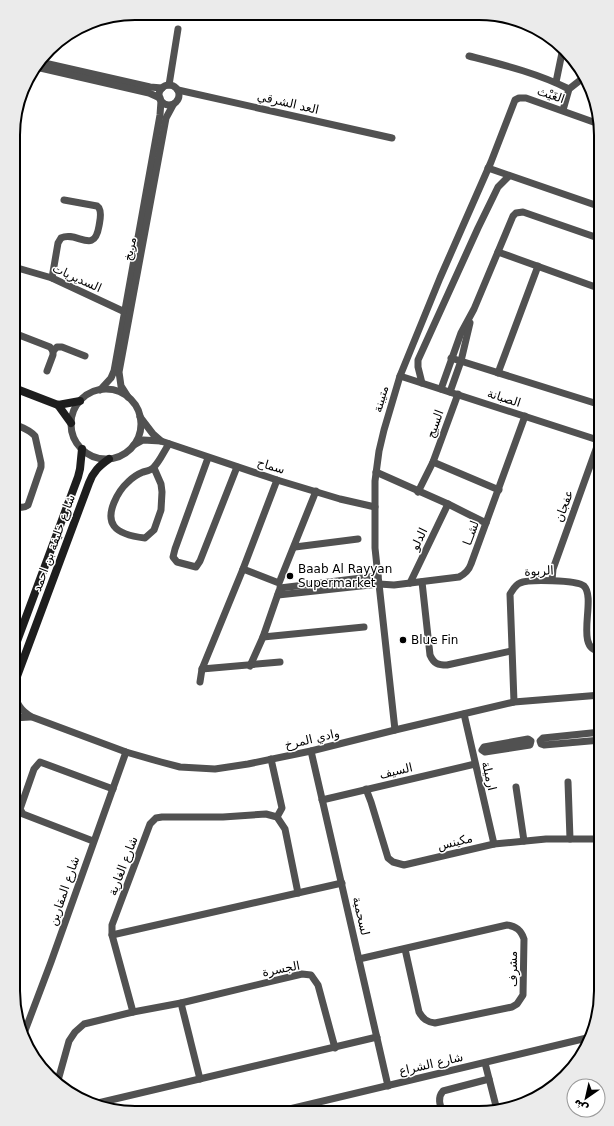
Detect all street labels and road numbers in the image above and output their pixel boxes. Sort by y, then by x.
street label: الغَيْث [535,84,567,106]
street label: العد الشرقي [256,89,320,118]
street label: مريخ [121,236,140,262]
street label: السديريات [50,261,104,296]
street label: متيبنة [371,384,391,414]
street label: الصبانة [485,386,523,410]
street label: السيج [423,408,447,440]
street label: سماح [255,455,287,477]
street label: عفجان [552,488,576,524]
street label: شارع خليفة بن احمد [30,493,79,594]
street label: لشــا [460,519,482,547]
street label: الدلو [407,526,431,554]
street label: الربوة [524,563,554,580]
street label: وادي المرخ [283,726,341,753]
street label: السيف [378,760,414,782]
street label: ارميلة [478,760,499,792]
street label: مكينس [436,831,474,854]
street label: شارع الغارية [105,834,142,898]
street label: شارع المقارين [46,854,83,928]
street label: لسحمية [350,895,372,937]
street label: مشرف [506,951,521,987]
street label: الجسرة [261,958,301,981]
street label: شارع الشراع [398,1050,465,1079]

